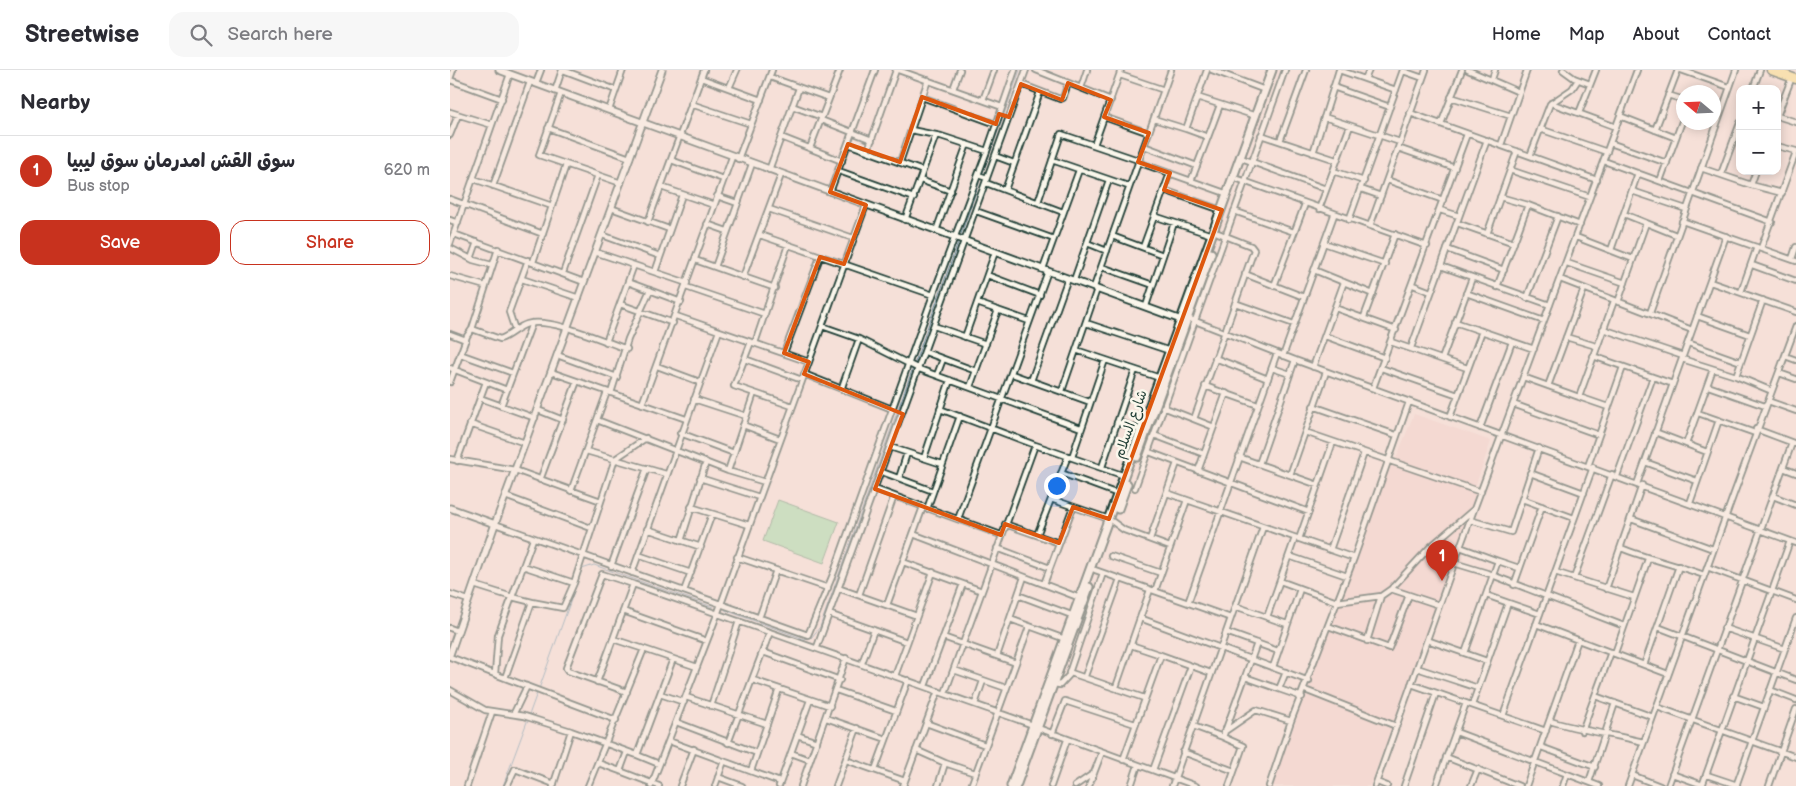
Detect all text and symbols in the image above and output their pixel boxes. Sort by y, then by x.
search box [169,12,519,57]
text: Streetwise [25,20,139,49]
icon: search [187,21,215,49]
text: Search here [227,23,333,46]
text: Home [1492,24,1541,45]
text: Map [1569,24,1605,45]
text: About [1633,24,1680,45]
text: Contact [1708,24,1771,45]
north arrow [1676,85,1721,130]
map controls [1736,85,1781,175]
button: + [1736,85,1781,130]
text: Nearby [20,90,90,115]
button: − [1736,130,1781,175]
text: سوق القش امدرمان سوق ليبيا [67,150,295,173]
text: 1 [33,161,39,180]
text: 620 m [384,161,430,180]
text: Bus stop [67,177,130,196]
button: Save [20,220,220,265]
button: Share [230,220,430,265]
street label: شارع السلام [1110,388,1153,461]
your location [1044,473,1070,499]
pin: 1 [1426,540,1458,581]

